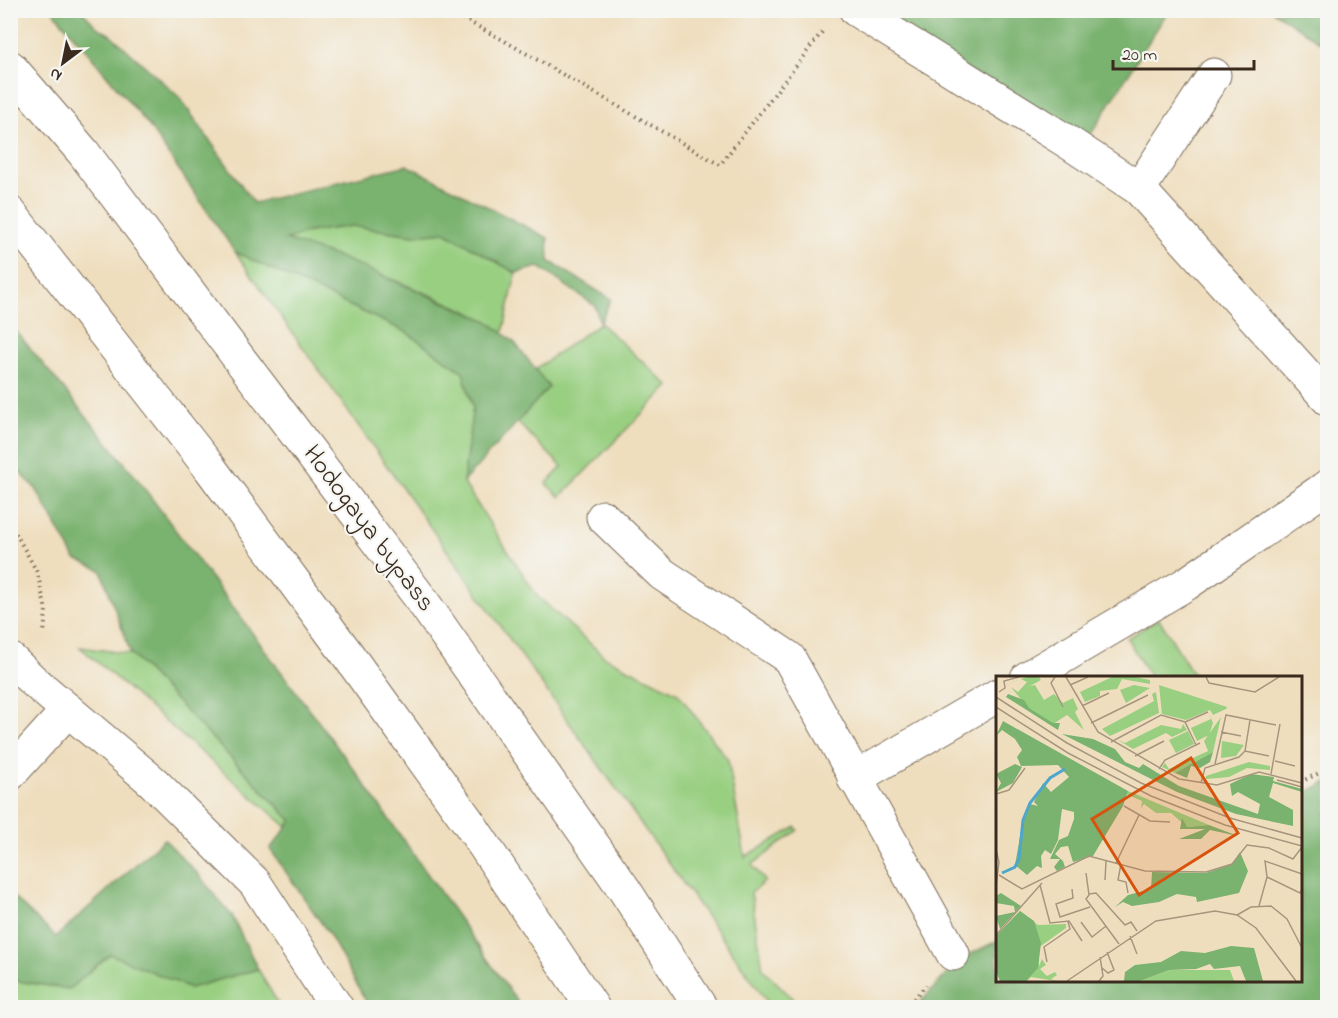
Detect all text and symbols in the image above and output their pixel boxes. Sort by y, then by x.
north arrow [33,33,93,93]
scale bar [1113,33,1254,71]
text: 20 m [1122,43,1157,69]
text: N [45,61,67,87]
street label: Hodogaya bypass [293,438,443,620]
inset map [996,676,1302,982]

